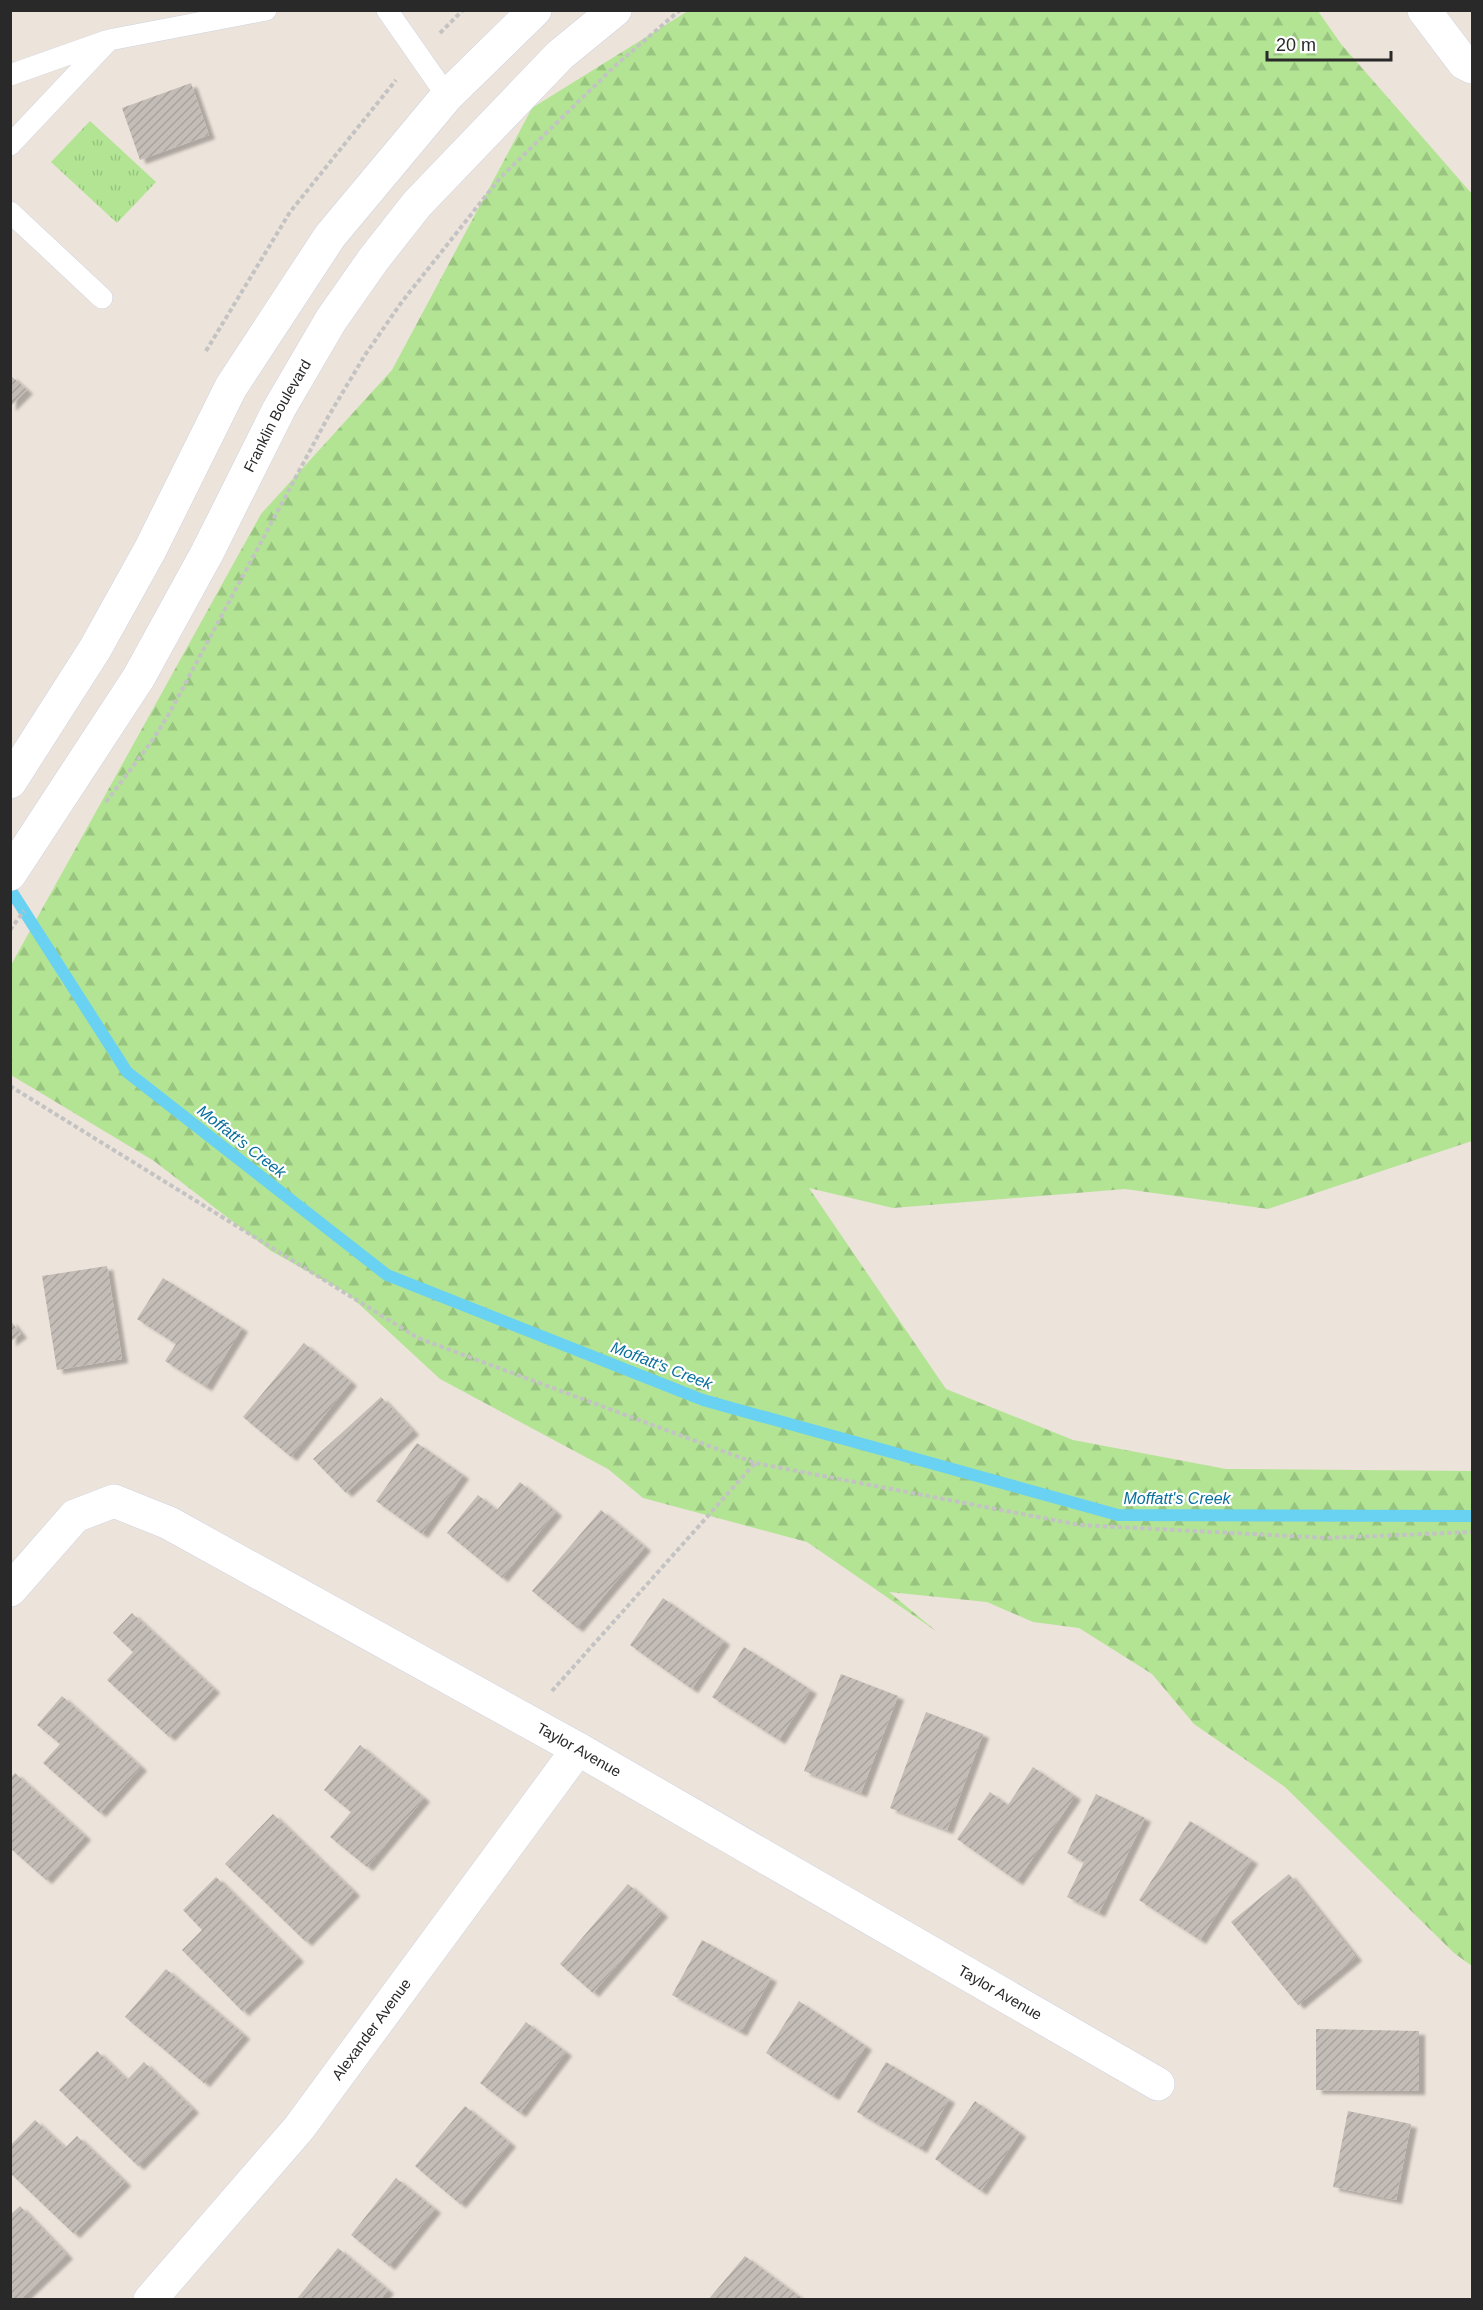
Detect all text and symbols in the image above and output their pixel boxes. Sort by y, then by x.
scale bar [1267,24,1392,62]
text: 20 m [1276,35,1316,55]
street label: Franklin Boulevard [240,356,314,475]
water label: Moffatt's Creek [194,1102,290,1182]
water label: Moffatt's Creek [609,1338,716,1393]
water label: Moffatt's Creek [1123,1490,1232,1507]
street label: Taylor Avenue [534,1719,624,1780]
street label: Taylor Avenue [955,1961,1045,2023]
street label: Alexander Avenue [328,1975,414,2083]

